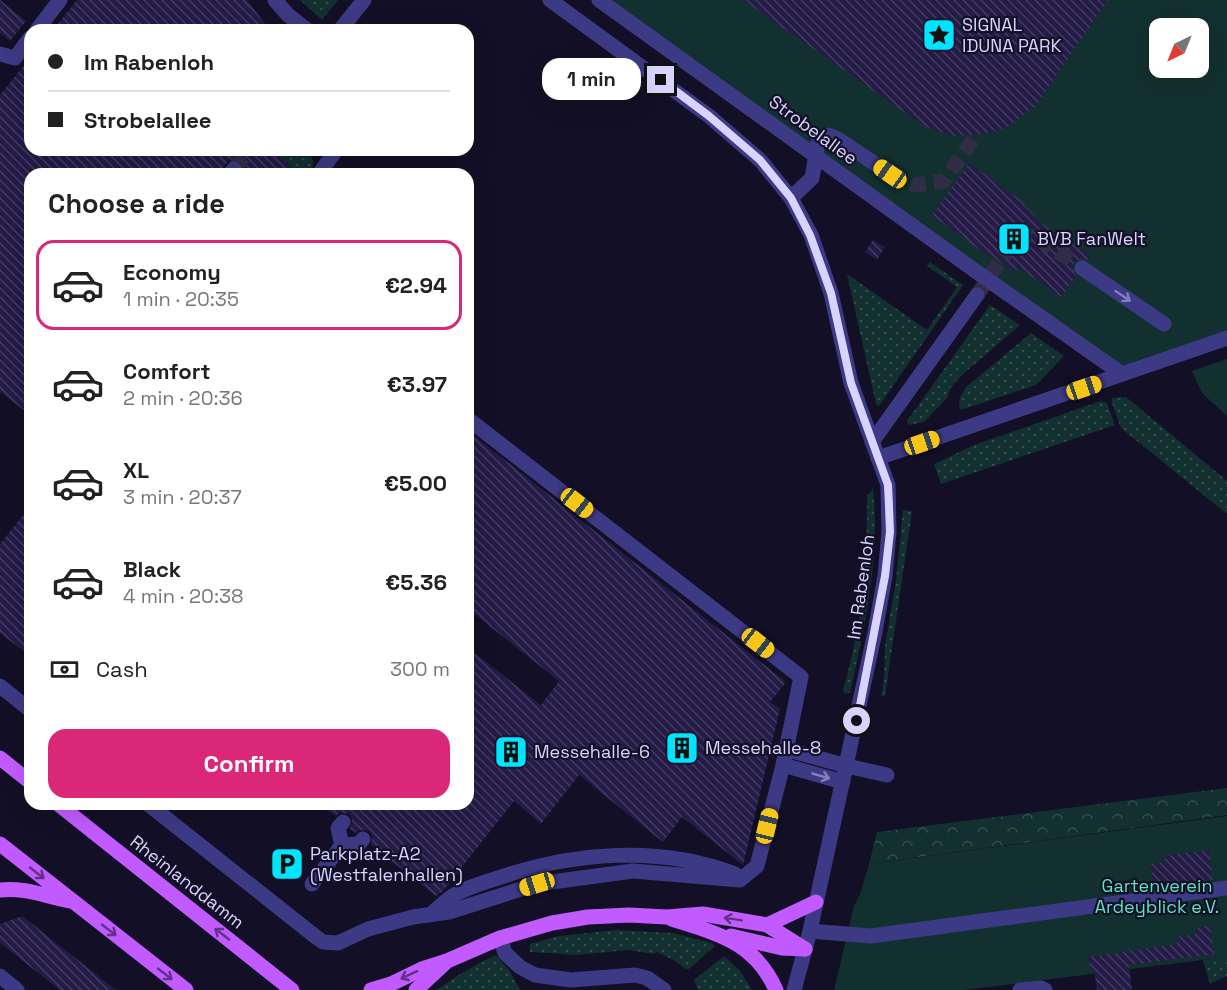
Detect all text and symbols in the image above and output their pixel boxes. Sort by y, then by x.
place label: SIGNAL IDUNA PARK [962,13,1061,57]
place icon: SIGNAL IDUNA PARK [921,17,957,53]
north arrow [1149,18,1209,78]
map controls [1149,18,1209,78]
text: Im Rabenloh [84,48,214,76]
callout: 1 min [541,59,640,101]
text: 1 min [567,66,616,92]
route end [647,66,674,93]
street label: Strobelallee [764,90,862,169]
text: Strobelallee [84,106,212,134]
car [870,156,910,192]
text: Choose a ride [48,186,225,221]
building icon: BVB FanWelt [996,221,1032,257]
place label: BVB FanWelt [1037,227,1146,250]
icon: car [51,258,105,312]
text: Economy [123,258,221,286]
text: €2.94 [385,271,447,299]
text: 1 min · 20:35 [123,286,239,312]
one-way arrow [1115,290,1131,302]
icon: car [51,357,105,411]
text: Comfort [123,357,211,385]
text: €3.97 [387,370,447,398]
car [1064,374,1104,402]
text: 2 min · 20:36 [123,385,243,411]
car [902,429,942,457]
icon: car [51,456,105,510]
text: XL [123,456,149,484]
text: €5.00 [384,469,447,497]
text: 3 min · 20:37 [123,484,242,510]
car [557,485,597,521]
street label: Im Rabenloh [842,533,879,641]
icon: car [51,555,105,609]
text: Black [123,555,181,583]
text: €5.36 [385,568,447,596]
text: 4 min · 20:38 [123,583,244,609]
car [738,625,778,661]
icon: cash [48,653,81,686]
text: Cash [96,655,148,683]
text: 300 m [390,656,450,682]
route start [843,707,870,734]
button: Confirm [48,729,450,798]
building icon: Messehalle-8 [664,730,700,766]
building icon: Messehalle-6 [493,734,529,770]
place label: Messehalle-8 [705,736,821,759]
place label: Messehalle-6 [534,740,650,763]
one-way arrow [811,771,830,782]
car [754,806,780,846]
street label: Rheinlanddamm [126,830,249,933]
place label: Parkplatz-A2 (Westfalenhallen) [310,842,463,886]
parking icon: Parkplatz-A2 (Westfalenhallen) [269,846,305,882]
one-way arrow [29,866,45,879]
car [517,870,557,898]
park label: Gartenverein Ardeyblick e.V. [1095,874,1219,918]
one-way arrow [724,914,743,925]
one-way arrow [101,923,117,936]
one-way arrow [214,928,230,941]
one-way arrow [157,967,173,980]
one-way arrow [401,970,419,982]

